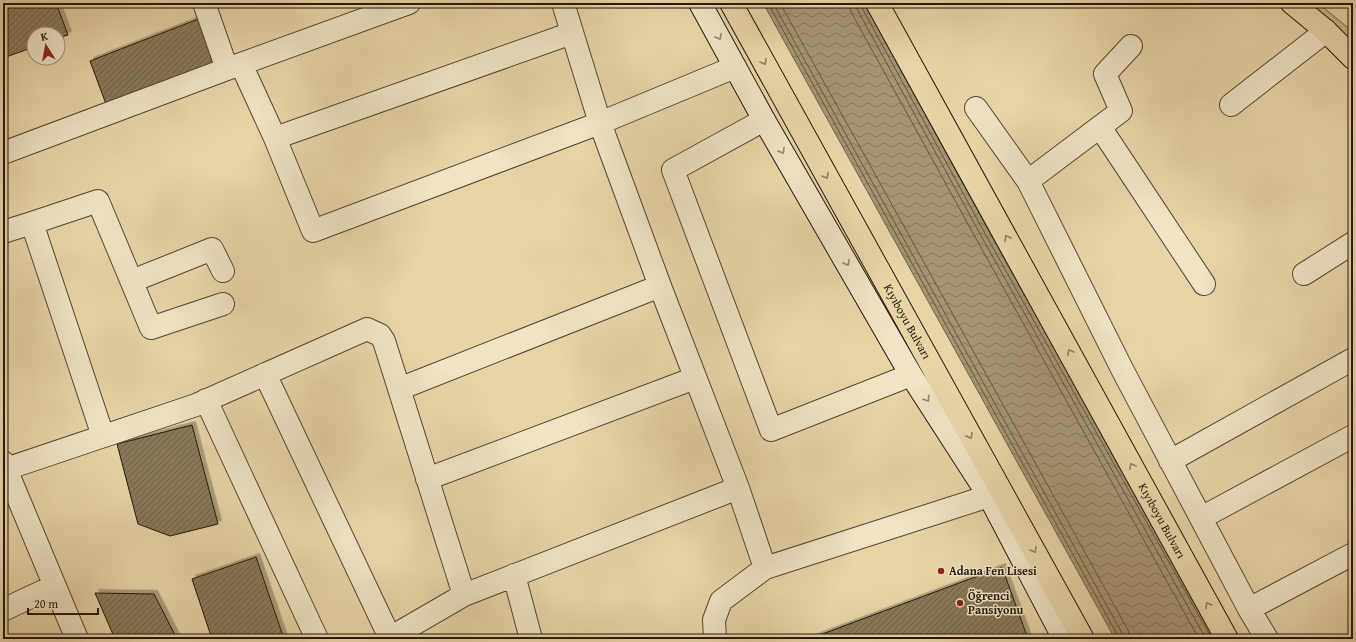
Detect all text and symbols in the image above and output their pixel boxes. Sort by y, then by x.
north arrow [26,26,66,66]
text: K [39,28,49,45]
one-way arrow [714,33,721,40]
one-way arrow [759,57,766,65]
one-way arrow [777,147,784,154]
one-way arrow [822,171,829,179]
one-way arrow [1004,235,1012,242]
one-way arrow [842,259,849,266]
street label: Kıyıboyu Bulvarı [880,280,936,363]
one-way arrow [1067,349,1074,356]
one-way arrow [922,395,929,402]
one-way arrow [966,432,973,439]
one-way arrow [1129,463,1137,470]
street label: Kıyıboyu Bulvarı [1135,480,1190,562]
one-way arrow [1029,546,1036,553]
place label: Adana Fen Lisesi [949,562,1037,579]
marker: Adana Fen Lisesi [936,566,946,576]
place label: Öğrenci Pansiyonu [968,587,1023,618]
scale bar [28,590,98,616]
text: 20 m [34,595,58,612]
marker: Öğrenci Pansiyonu [955,598,965,608]
one-way arrow [1205,602,1213,609]

